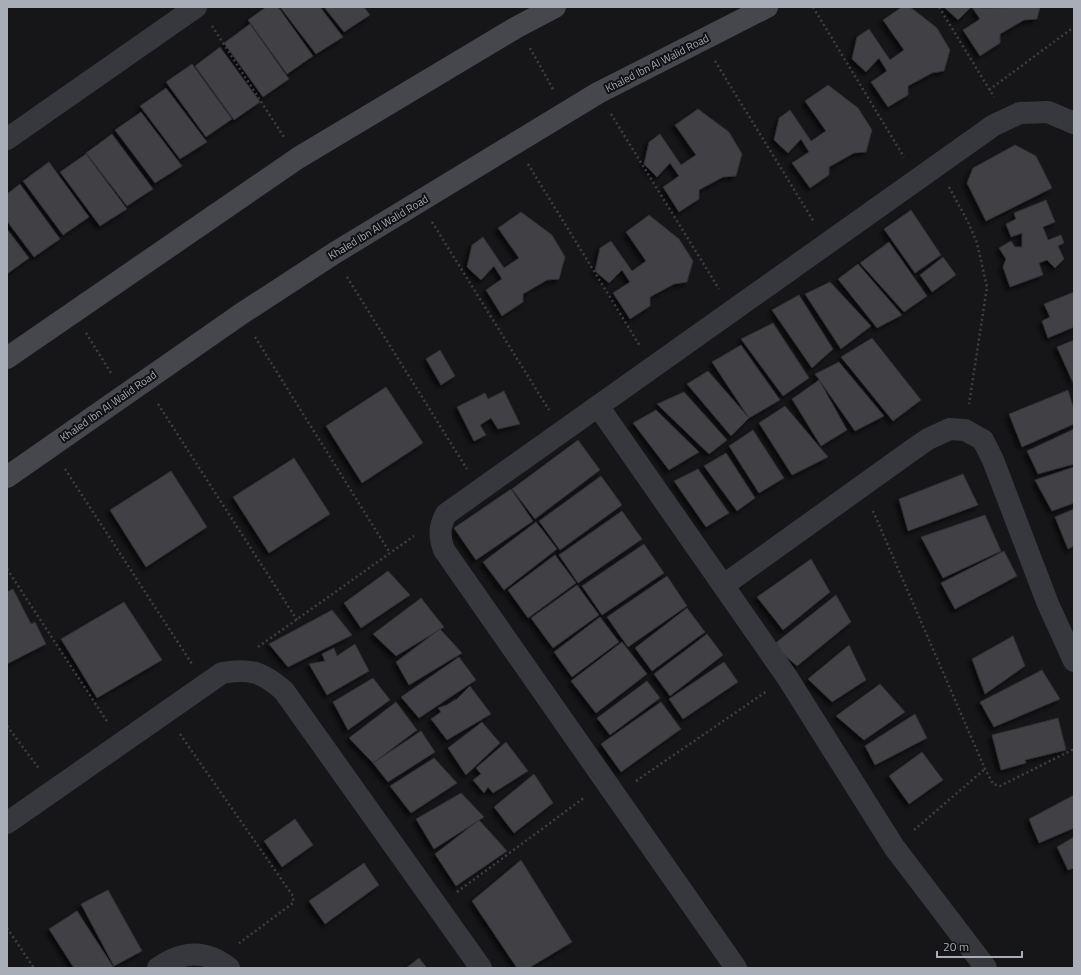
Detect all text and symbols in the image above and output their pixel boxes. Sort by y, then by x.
street label: Khaled Ibn Al Walid Road [602,30,712,96]
street label: Khaled Ibn Al Walid Road [325,191,431,263]
street label: Khaled Ibn Al Walid Road [57,367,160,445]
scale bar [937,933,1022,959]
text: 20 m [943,937,969,956]

